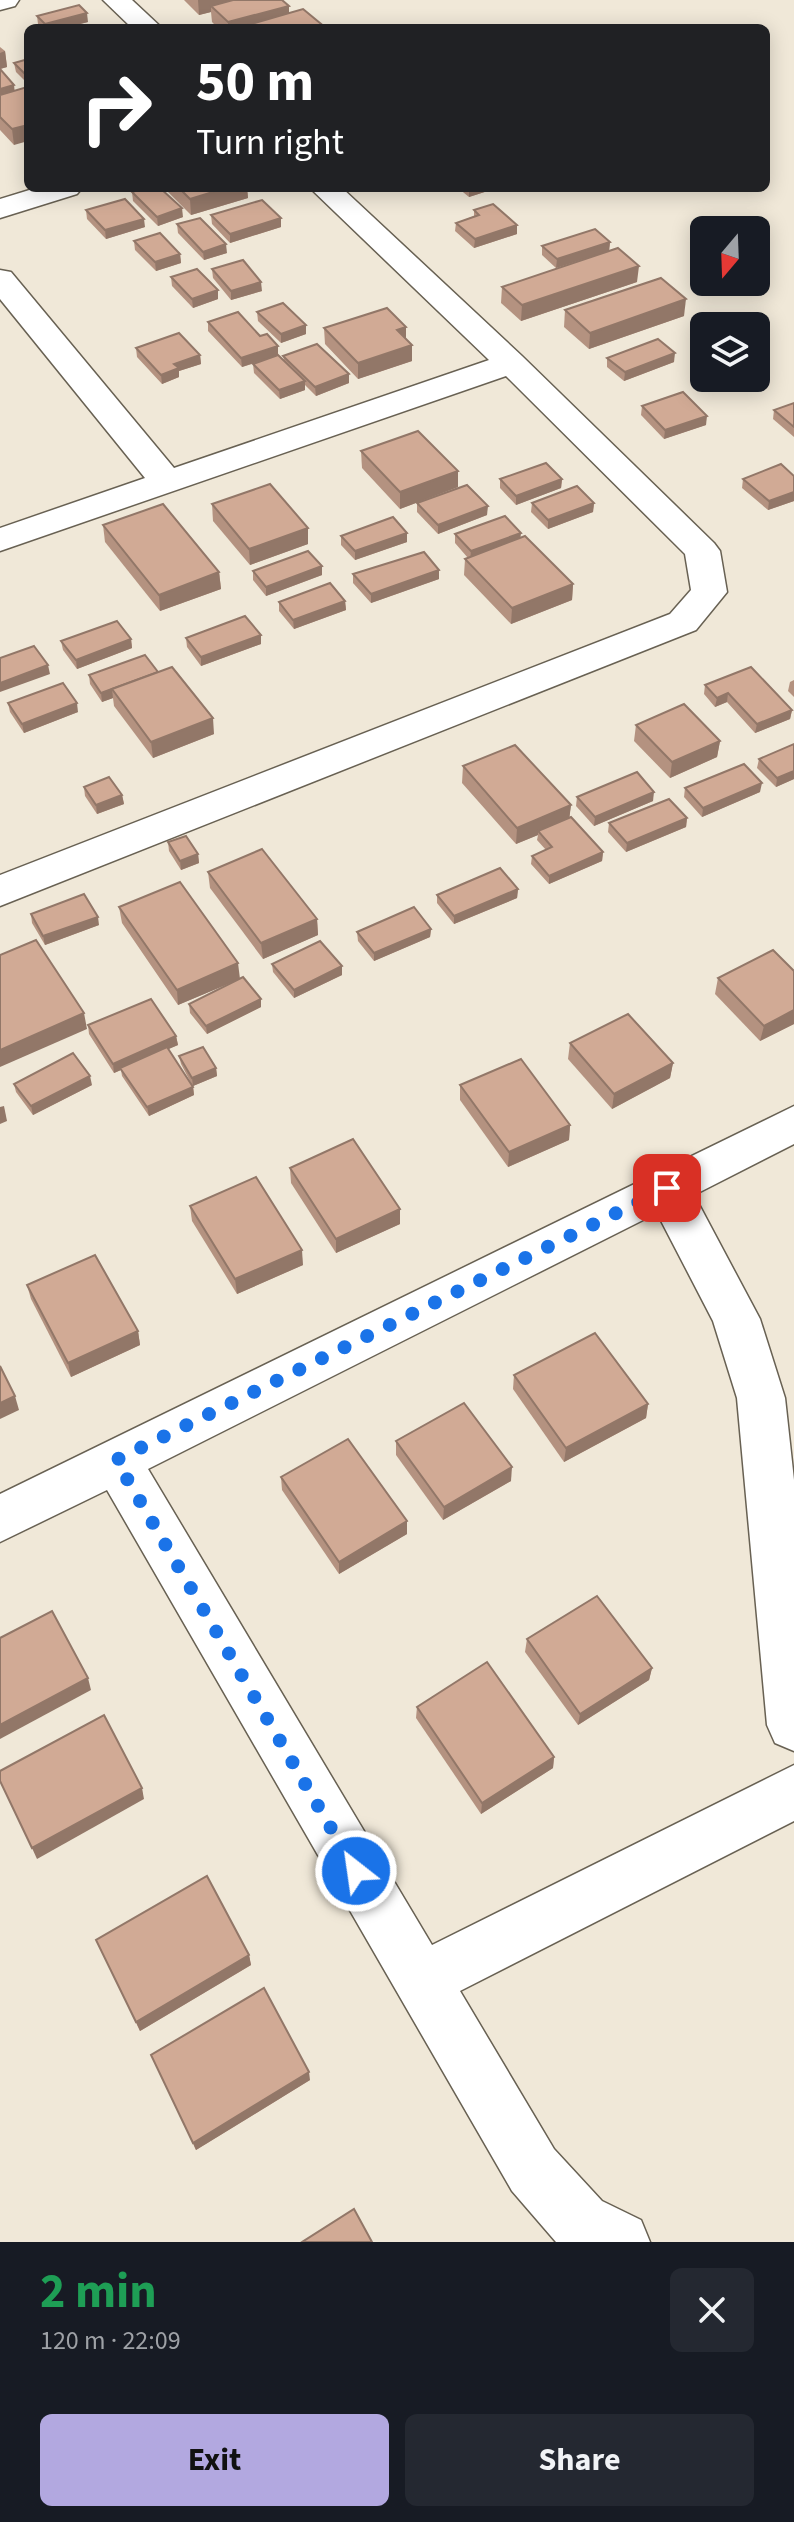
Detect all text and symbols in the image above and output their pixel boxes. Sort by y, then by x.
text: 50 m [196,43,314,122]
icon: right [64,56,168,160]
text: Turn right [196,117,344,168]
north arrow [690,216,770,296]
map controls [690,216,770,392]
button: layers [690,312,770,392]
pin [633,1154,701,1222]
icon: arrive [645,1166,689,1210]
position arrow [314,1829,398,1913]
text: 2 min [40,2258,157,2326]
button: close [670,2268,754,2352]
text: 120 m · 22:09 [40,2322,181,2359]
button: Exit [40,2414,389,2506]
button: Share [405,2414,754,2506]

